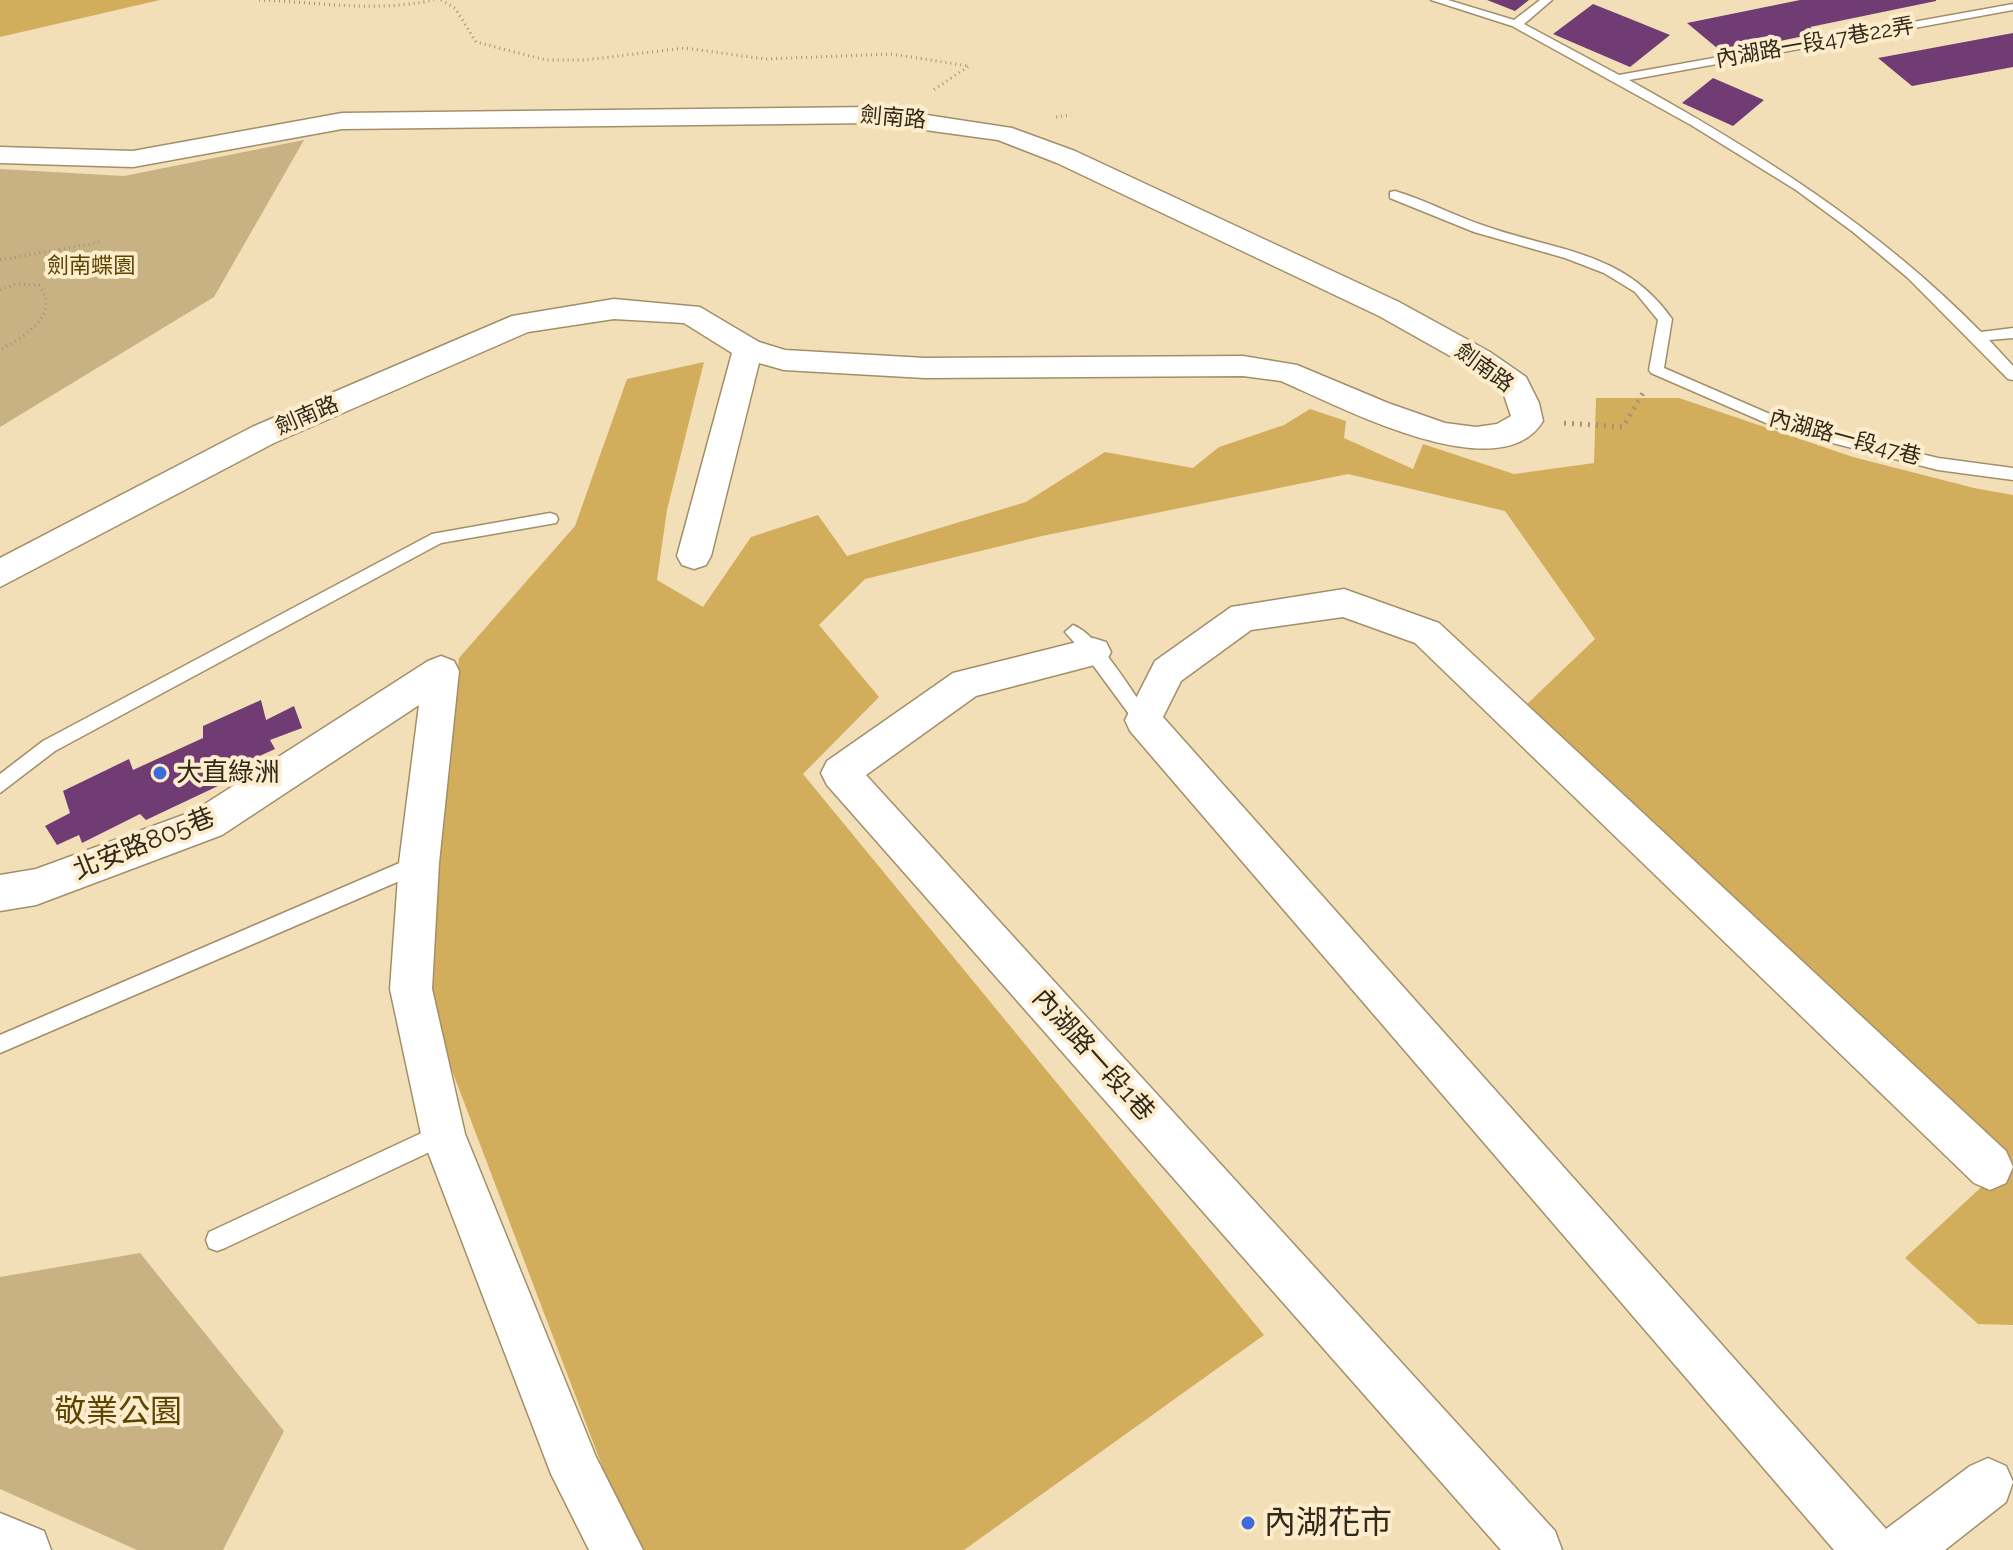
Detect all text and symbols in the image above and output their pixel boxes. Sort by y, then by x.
street label: 內湖路一段47巷22弄 [1714,13,1916,73]
street label: 劍南路 [859,102,927,134]
park label: 劍南蝶園 [47,253,135,279]
street label: 劍南路 [1450,338,1518,398]
street label: 劍南路 [271,391,343,441]
street label: 內湖路一段47巷 [1766,405,1924,471]
place label: 大直綠洲 [176,757,280,789]
marker: 大直綠洲 [151,764,169,782]
street label: 北安路805巷 [69,802,219,886]
street label: 內湖路一段1巷 [1025,982,1161,1128]
park label: 敬業公園 [54,1393,182,1431]
place label: 內湖花市 [1264,1504,1392,1542]
marker: 內湖花市 [1239,1514,1257,1532]

